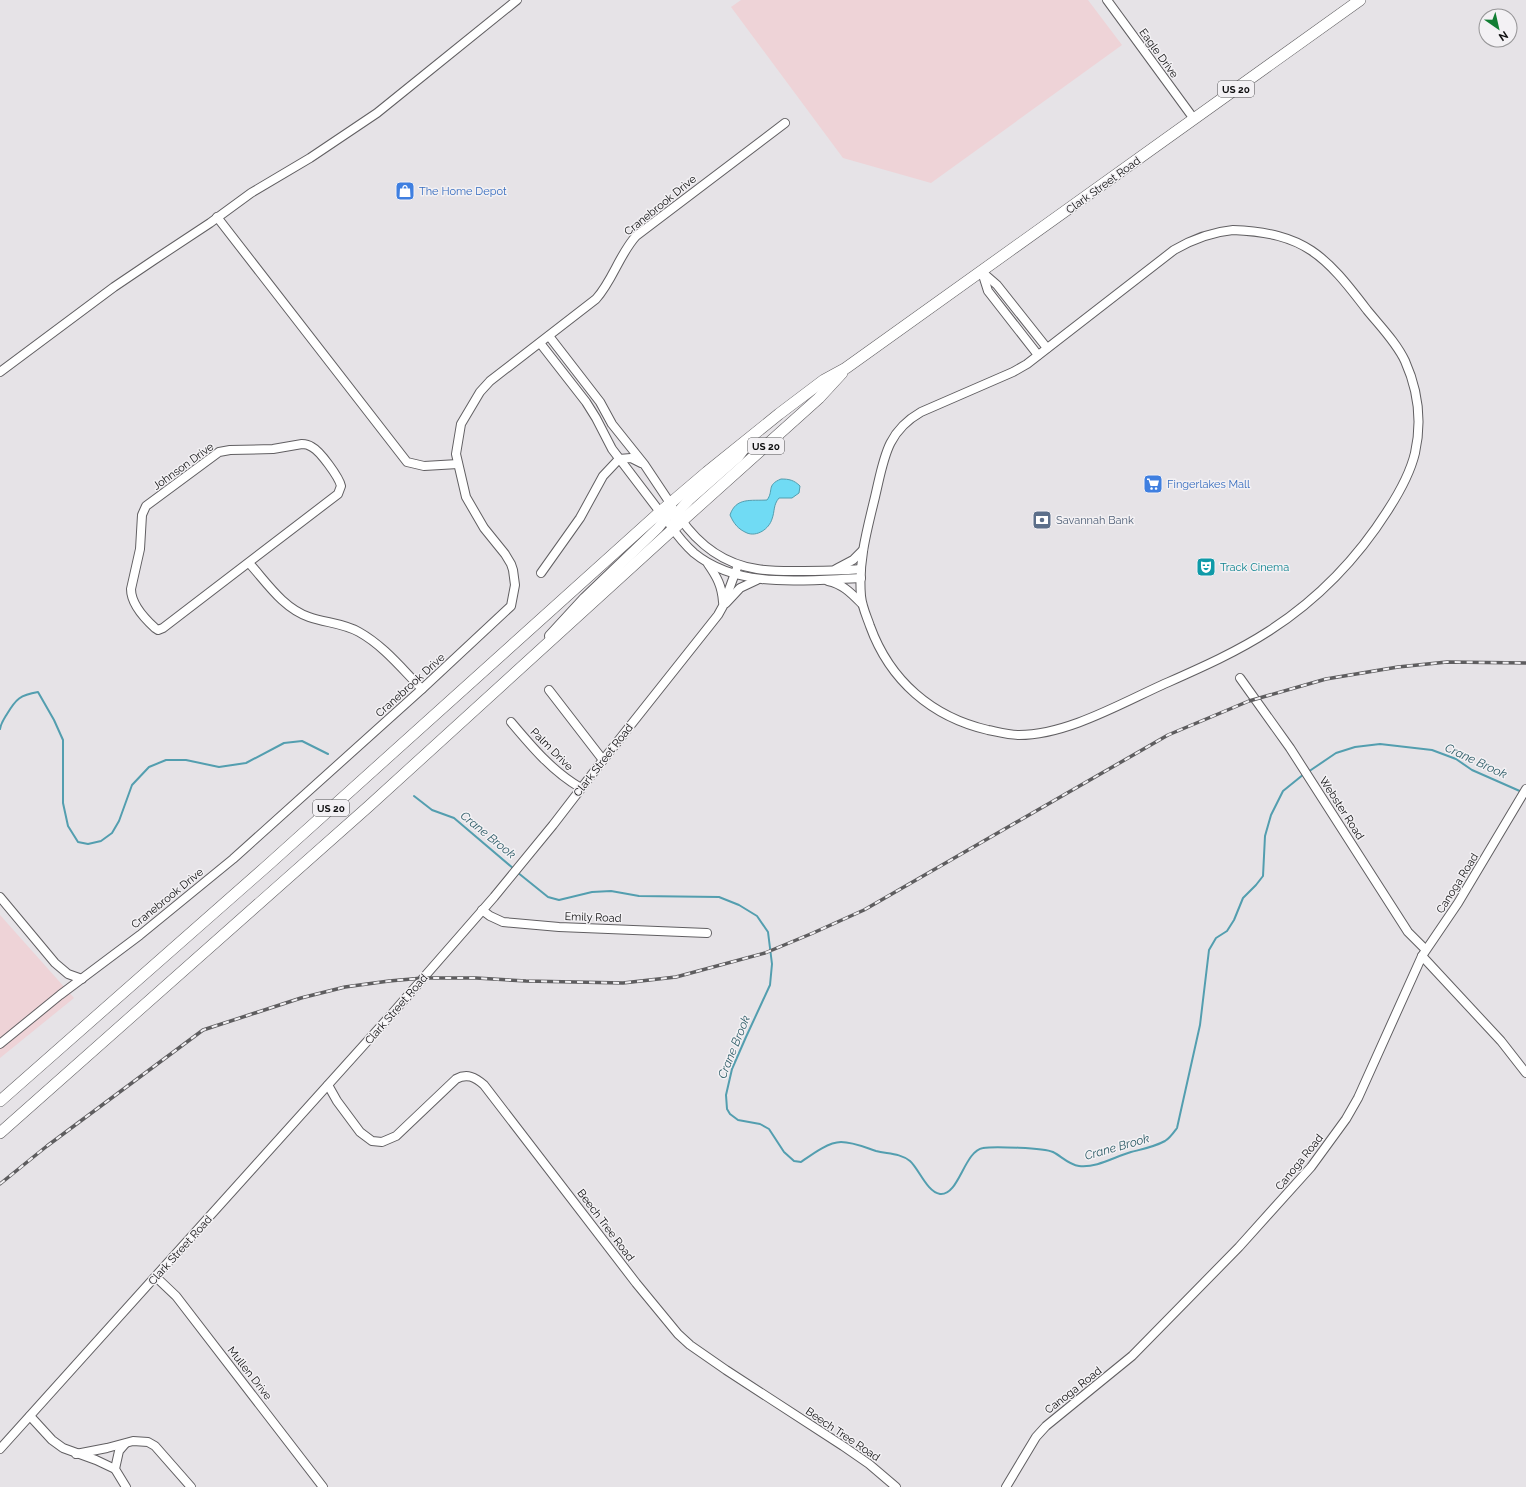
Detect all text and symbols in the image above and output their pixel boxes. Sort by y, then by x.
north arrow [1478,8,1518,48]
street label: Eagle Drive [1136,26,1181,81]
text: N [1496,28,1510,44]
road number: US 20 [1218,81,1254,97]
street label: Clark Street Road [1064,154,1143,217]
street label: Cranebrook Drive [622,172,699,238]
shop icon: The Home Depot [394,180,416,202]
place label: The Home Depot [419,185,507,198]
road number: US 20 [748,438,784,454]
street label: Johnson Drive [150,440,217,493]
supermarket icon: Fingerlakes Mall [1142,473,1164,495]
place label: Fingerlakes Mall [1167,478,1250,491]
bank icon: Savannah Bank [1031,509,1053,531]
place label: Savannah Bank [1056,514,1134,527]
theatre icon: Track Cinema [1195,556,1217,578]
place label: Track Cinema [1220,561,1289,574]
street label: Cranebrook Drive [373,651,448,720]
street label: Clark Street Road [571,721,636,799]
street label: Palm Drive [528,725,576,774]
water label: Crane Brook [1443,741,1510,782]
street label: Webster Road [1316,774,1367,842]
road number: US 20 [313,800,349,816]
water label: Crane Brook [458,808,519,862]
street label: Canoga Road [1434,851,1481,916]
street label: Cranebrook Drive [129,865,206,931]
street label: Emily Road [564,910,622,925]
street label: Clark Street Road [362,971,430,1047]
water label: Crane Brook [715,1013,753,1081]
water label: Crane Brook [1083,1131,1152,1163]
street label: Canoga Road [1273,1131,1326,1193]
street label: Beech Tree Road [574,1187,637,1264]
street label: Clark Street Road [146,1213,215,1288]
street label: Mullen Drive [225,1344,275,1403]
street label: Canoga Road [1042,1364,1104,1417]
street label: Beech Tree Road [803,1405,882,1464]

